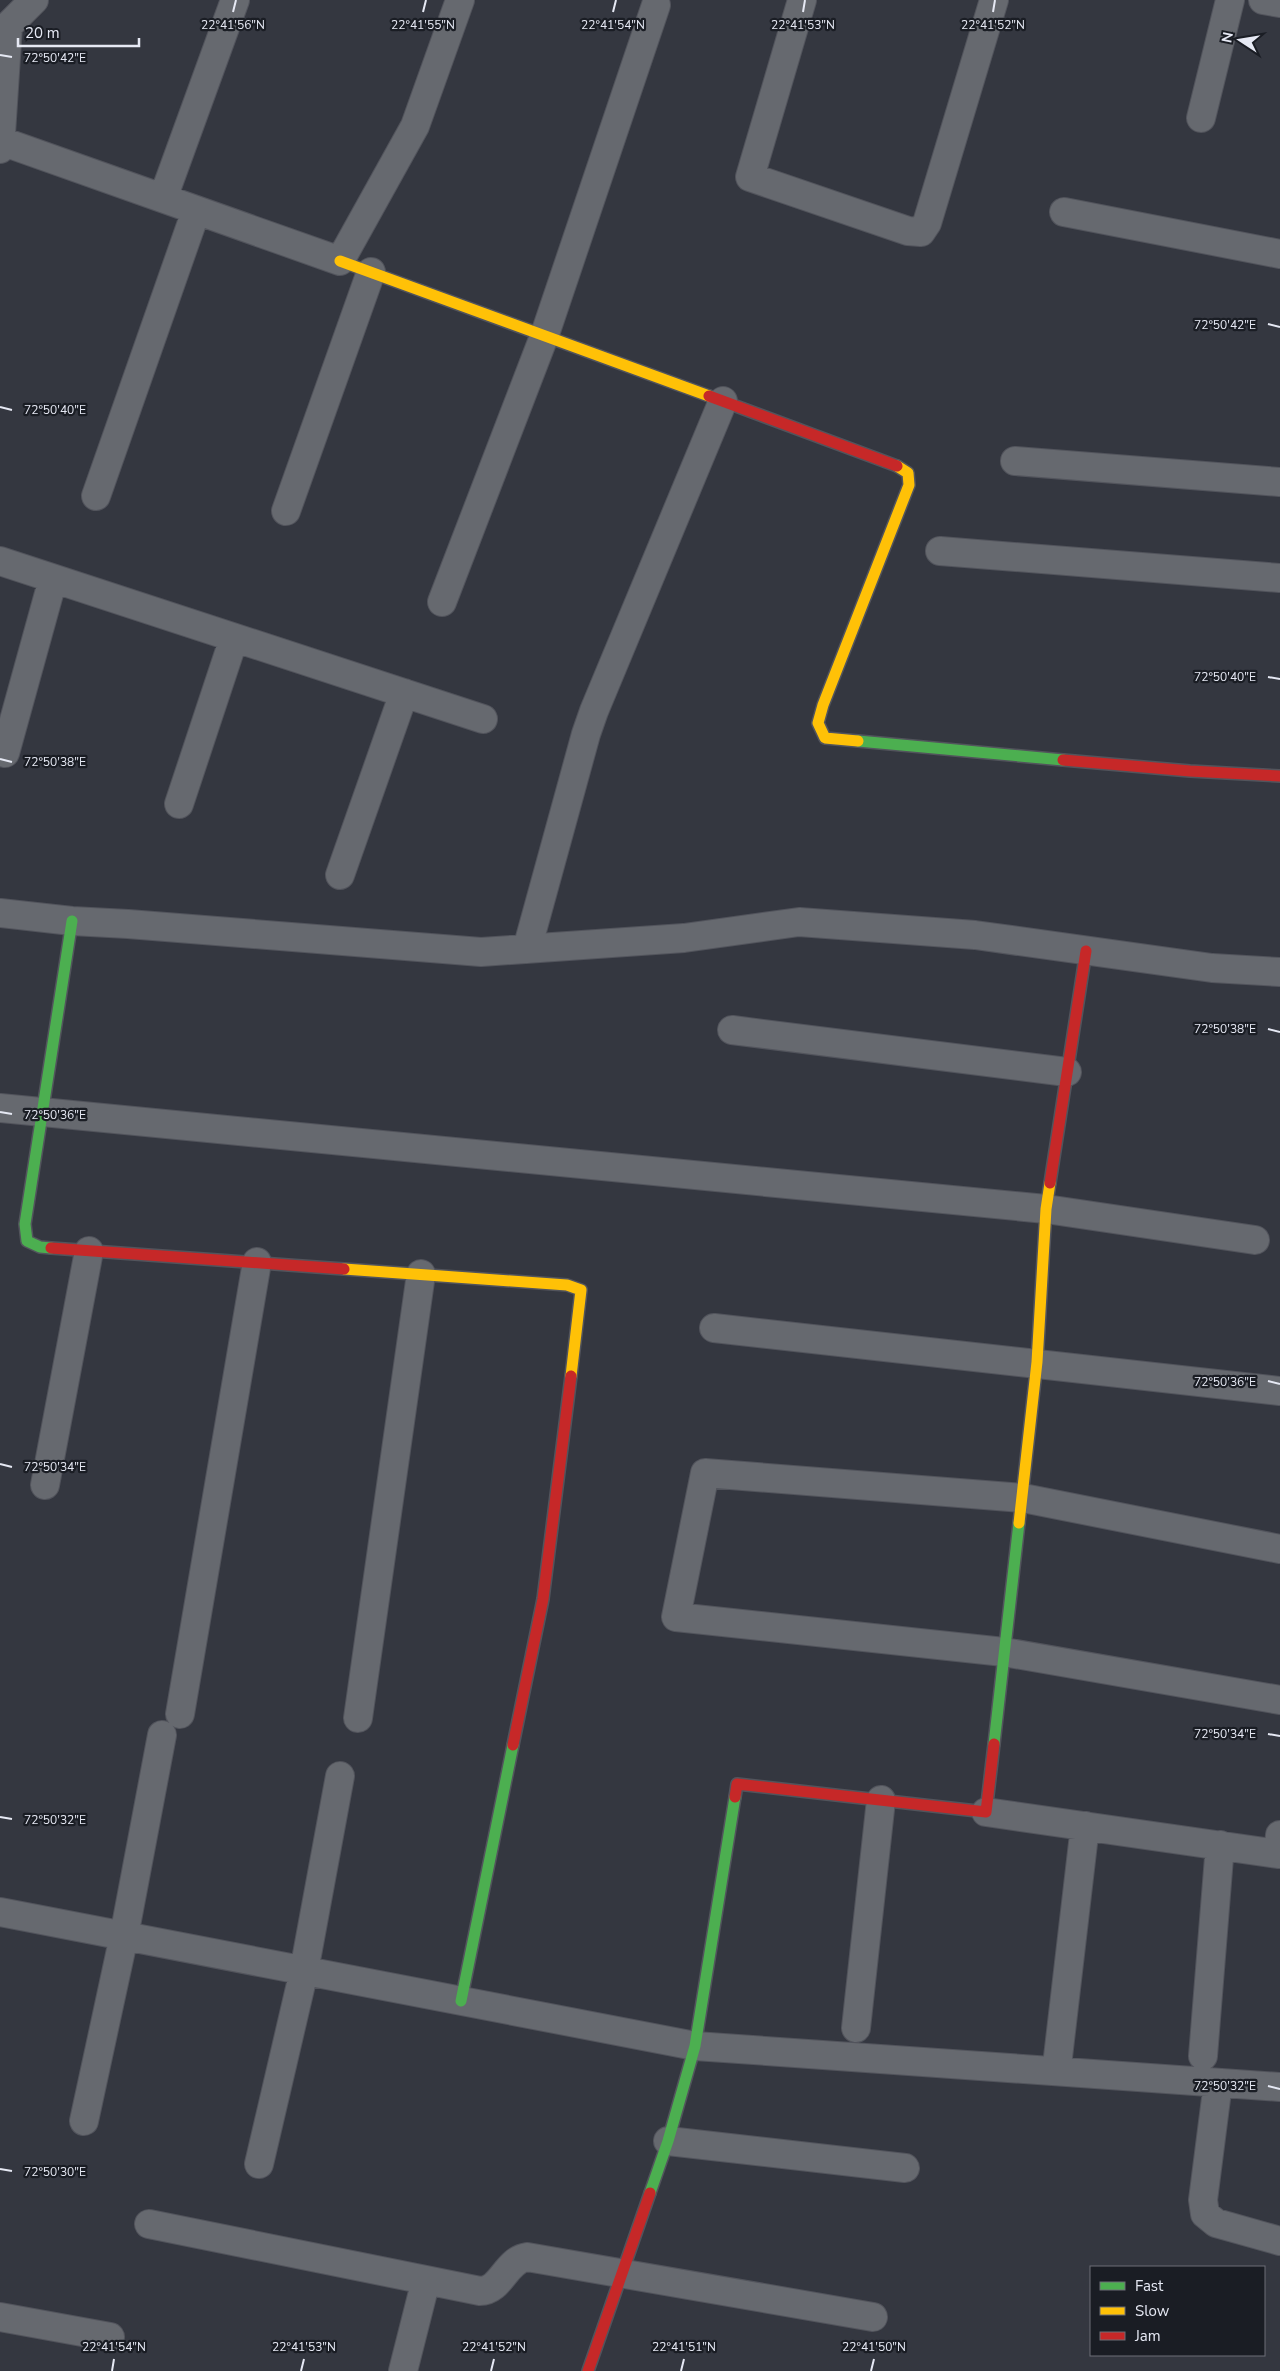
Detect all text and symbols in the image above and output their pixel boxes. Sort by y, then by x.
scale bar [18,15,139,47]
north arrow [1215,15,1265,65]
text: 22°41'56"N [201,17,265,33]
text: 22°41'55"N [391,17,455,33]
text: 22°41'54"N [581,17,645,33]
text: 22°41'53"N [771,17,835,33]
text: 22°41'52"N [961,17,1025,33]
text: 20 m [25,23,60,43]
text: N [1217,30,1238,45]
text: 72°50'42"E [24,50,86,66]
text: 72°50'42"E [1194,317,1256,333]
text: 72°50'40"E [24,402,86,418]
text: 72°50'40"E [1194,669,1256,685]
text: 72°50'38"E [24,754,86,770]
text: 72°50'38"E [1194,1021,1256,1037]
text: 72°50'36"E [24,1107,86,1123]
text: 72°50'36"E [1194,1374,1256,1390]
text: 72°50'34"E [24,1459,86,1475]
text: 72°50'34"E [1194,1726,1256,1742]
text: 72°50'32"E [24,1812,86,1828]
text: 72°50'32"E [1194,2078,1256,2094]
text: 72°50'30"E [24,2164,86,2180]
legend [1090,2266,1265,2356]
text: Fast [1135,2276,1164,2296]
text: Slow [1135,2301,1170,2321]
text: Jam [1134,2326,1161,2346]
text: 22°41'54"N [82,2339,146,2355]
text: 22°41'53"N [272,2339,336,2355]
text: 22°41'52"N [462,2339,526,2355]
text: 22°41'51"N [652,2339,716,2355]
text: 22°41'50"N [842,2339,906,2355]

